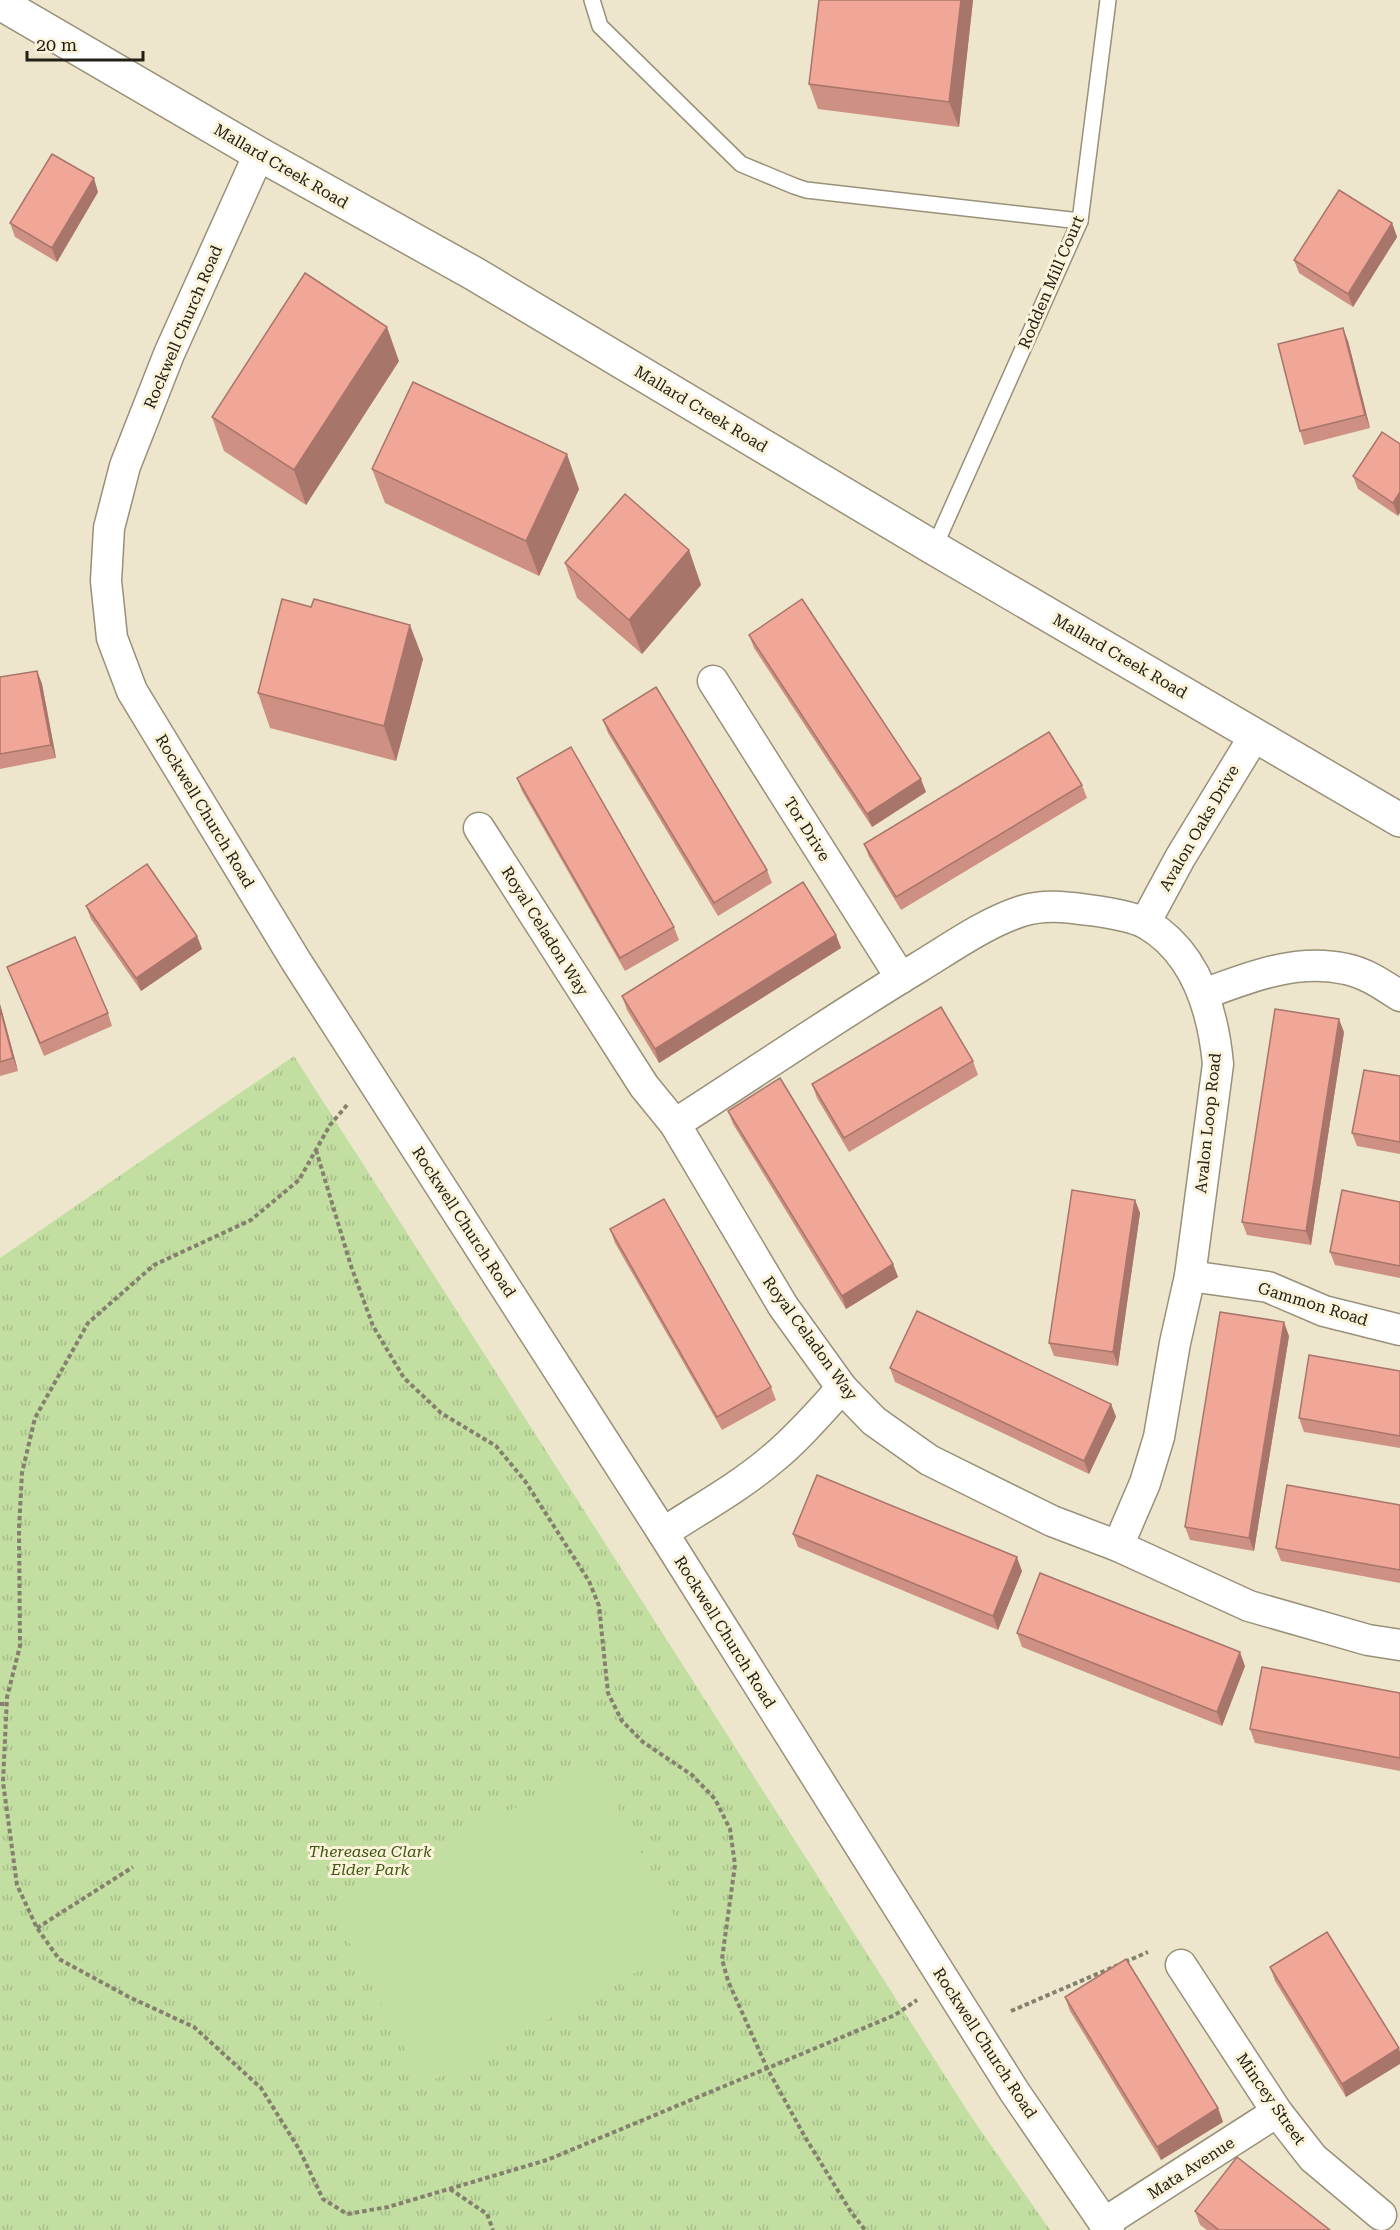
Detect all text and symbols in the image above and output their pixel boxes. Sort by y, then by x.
scale bar [27,24,142,62]
text: 20 m [36,34,77,55]
street label: Mallard Creek Road [210,120,352,212]
street label: Rodden Mill Court [1014,213,1088,351]
street label: Rockwell Church Road [140,242,226,412]
street label: Mallard Creek Road [631,362,771,456]
street label: Mallard Creek Road [1049,610,1191,702]
street label: Rockwell Church Road [152,731,258,891]
street label: Avalon Oaks Drive [1155,761,1243,894]
street label: Tor Drive [780,793,834,865]
street label: Royal Celadon Way [498,863,593,999]
street label: Avalon Loop Road [1191,1052,1225,1194]
street label: Rockwell Church Road [408,1143,520,1301]
street label: Royal Celadon Way [759,1272,862,1404]
street label: Gammon Road [1256,1278,1370,1330]
street label: Rockwell Church Road [670,1552,780,1712]
park label: Thereasea Clark Elder Park [308,1842,432,1879]
street label: Rockwell Church Road [929,1964,1041,2122]
street label: Mincey Street [1232,2049,1310,2149]
street label: Mata Avenue [1144,2133,1238,2203]

